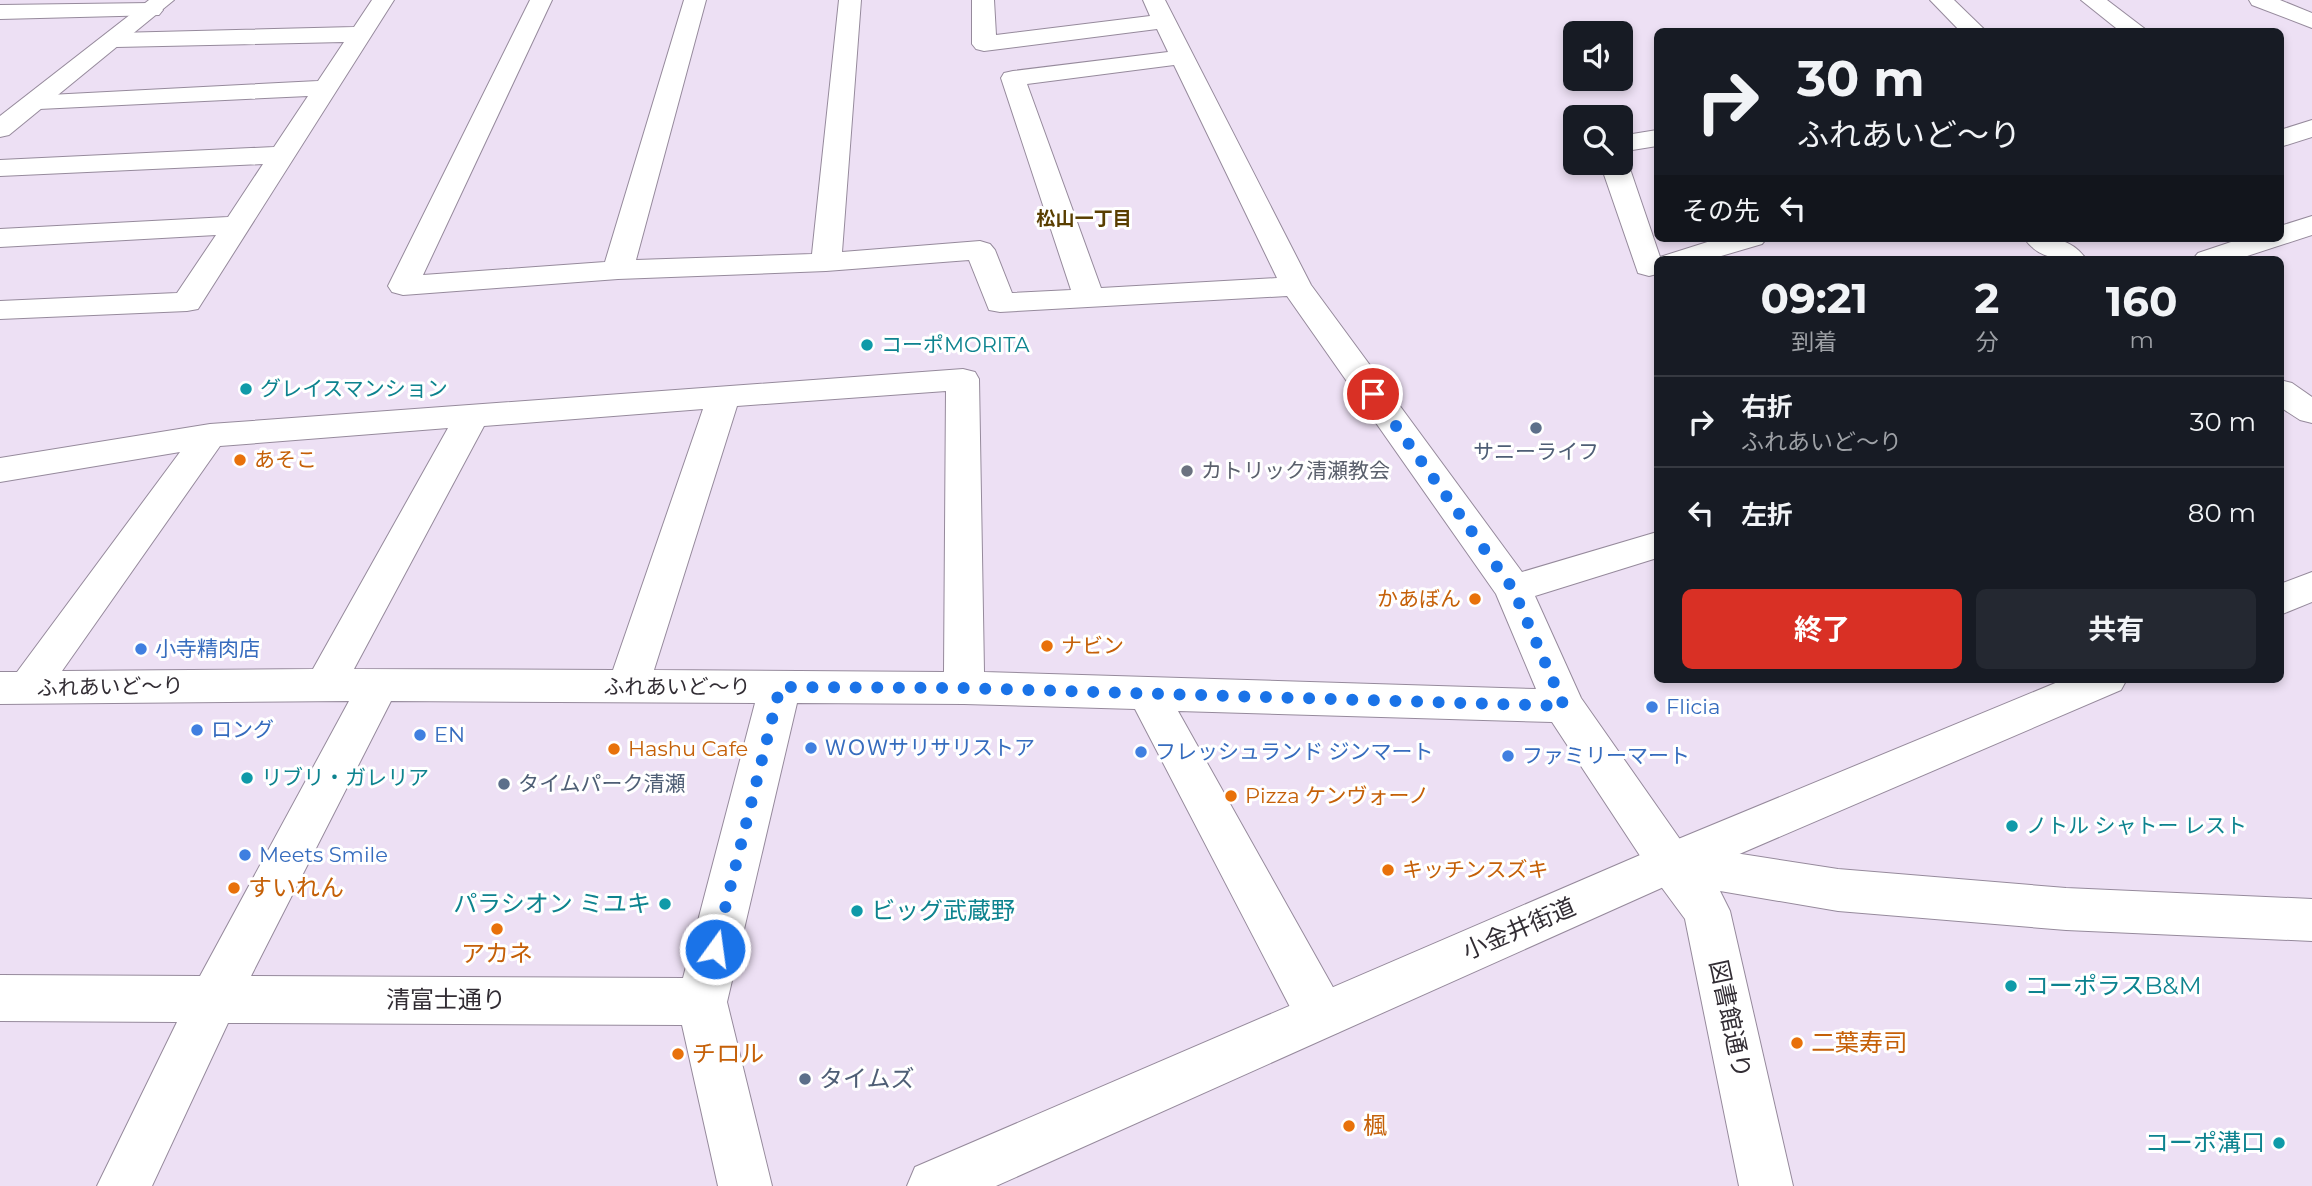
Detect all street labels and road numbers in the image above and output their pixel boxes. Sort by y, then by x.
street label: ふれあいど～り [36,673,184,700]
street label: ふれあいど～り [604,674,751,699]
street label: 小金井街道 [1458,892,1580,965]
street label: 図書館通り [1704,957,1757,1081]
street label: 清富士通り [386,985,506,1014]

